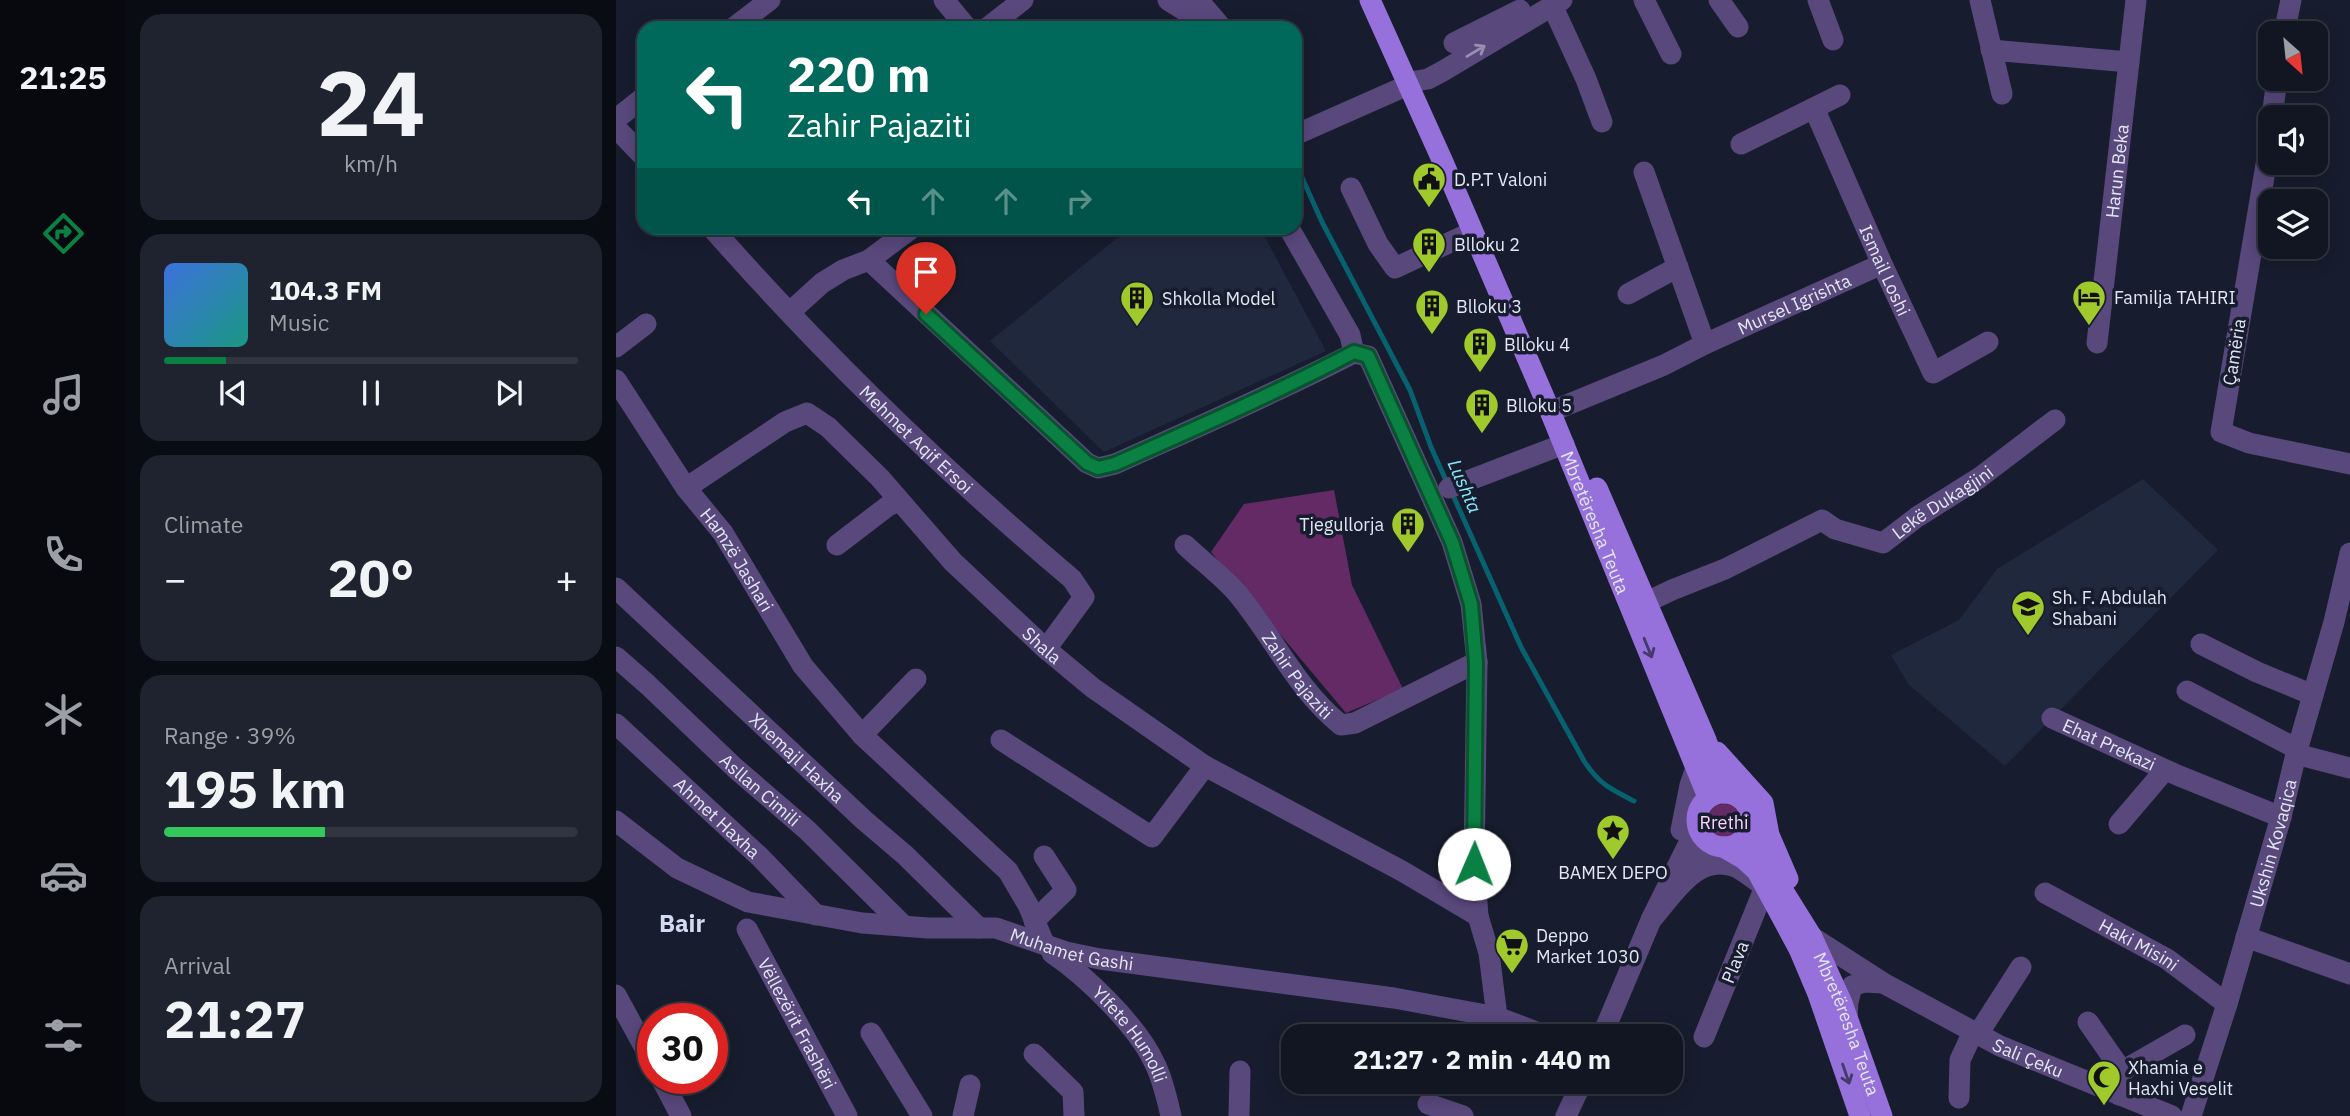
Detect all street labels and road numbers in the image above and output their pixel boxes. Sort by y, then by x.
street label: Harun Beka [2100,123,2133,219]
street label: Ismail Loshi [1855,221,1916,319]
street label: Mursel Igrishta [1734,268,1855,339]
street label: Çamëria [2217,317,2251,387]
street label: Mehmet Aqif Ersoi [855,380,978,498]
street label: Mbretëresha Teuta [1556,448,1635,597]
street label: Lekë Dukagjini [1887,460,1998,544]
street label: Hamzë Jashari [695,503,779,616]
street label: Shala [1018,622,1067,669]
street label: Zahir Pajaziti [1257,627,1338,724]
street label: Xhemajl Haxha [745,708,850,808]
street label: Ehat Prekazi [2059,713,2160,775]
street label: Asllan Cimili [715,748,805,831]
street label: Ahmet Haxha [669,772,766,863]
street label: Ukshin Kovaqica [2244,776,2301,910]
street label: Haki Misini [2095,913,2184,976]
street label: Muhamet Gashi [1007,922,1135,975]
street label: Plava [1716,937,1754,987]
street label: Mbretëresha Teuta [1809,948,1885,1099]
street label: Vëllezërit Frashëri [753,954,842,1093]
street label: Ylfete Humolli [1088,981,1173,1085]
street label: Sali Çeku [1989,1033,2067,1082]

